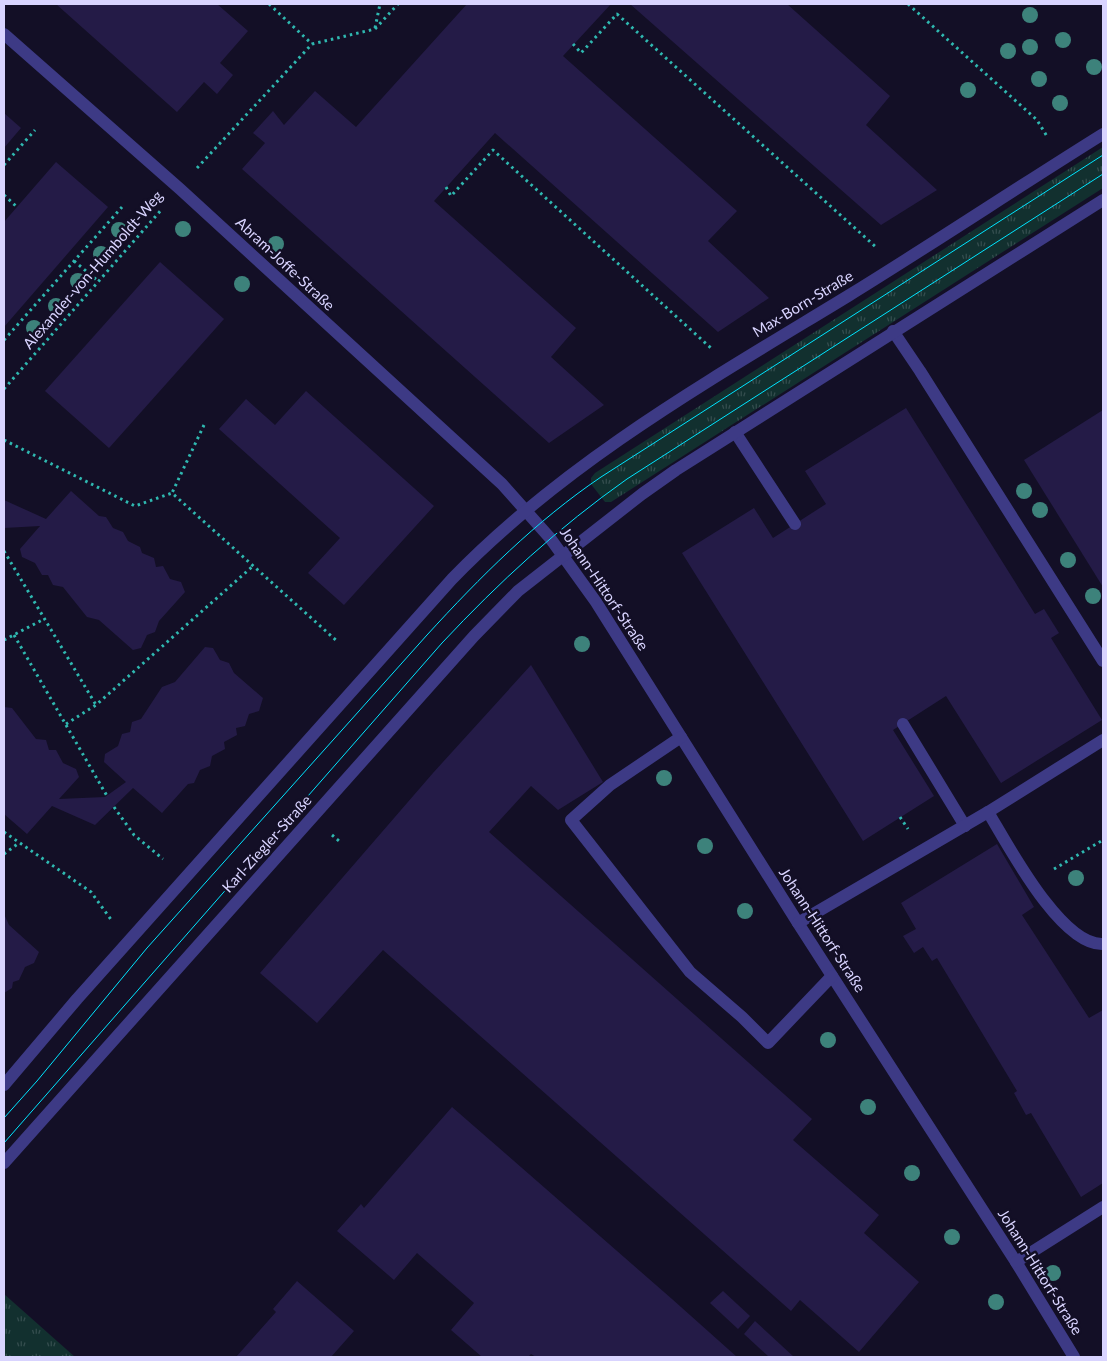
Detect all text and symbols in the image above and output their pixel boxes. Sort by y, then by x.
street label: Alexander-von-Humboldt-Weg [19,186,166,352]
street label: Abram-Joffe-Straße [233,213,339,314]
street label: Max-Born-Straße [749,266,856,340]
street label: Johann-Hittorf-Straße [557,523,653,654]
street label: Karl-Ziegler-Straße [218,791,315,896]
street label: Johann-Hittorf-Straße [776,864,870,995]
street label: Johann-Hittorf-Straße [995,1205,1087,1338]

